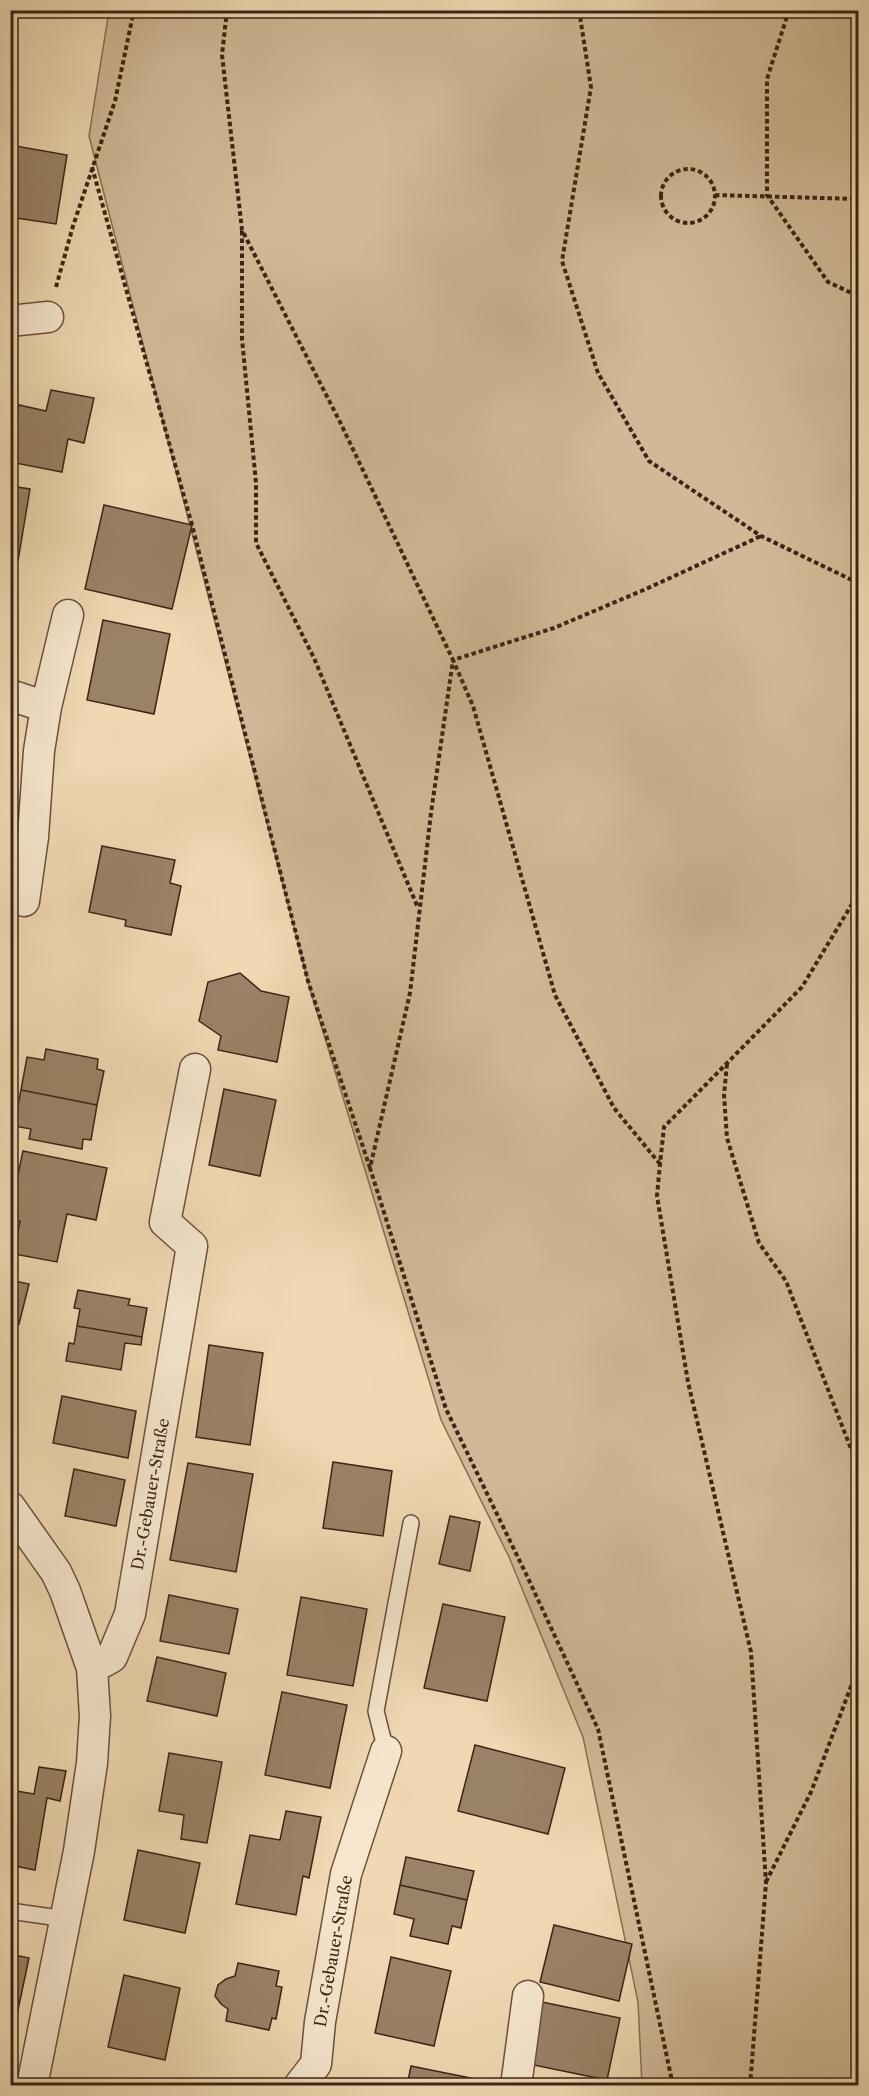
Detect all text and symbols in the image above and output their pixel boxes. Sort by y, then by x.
street label: Dr.-Gebauer-Straße [127,1417,173,1571]
street label: Dr.-Gebauer-Straße [310,1874,356,2028]

